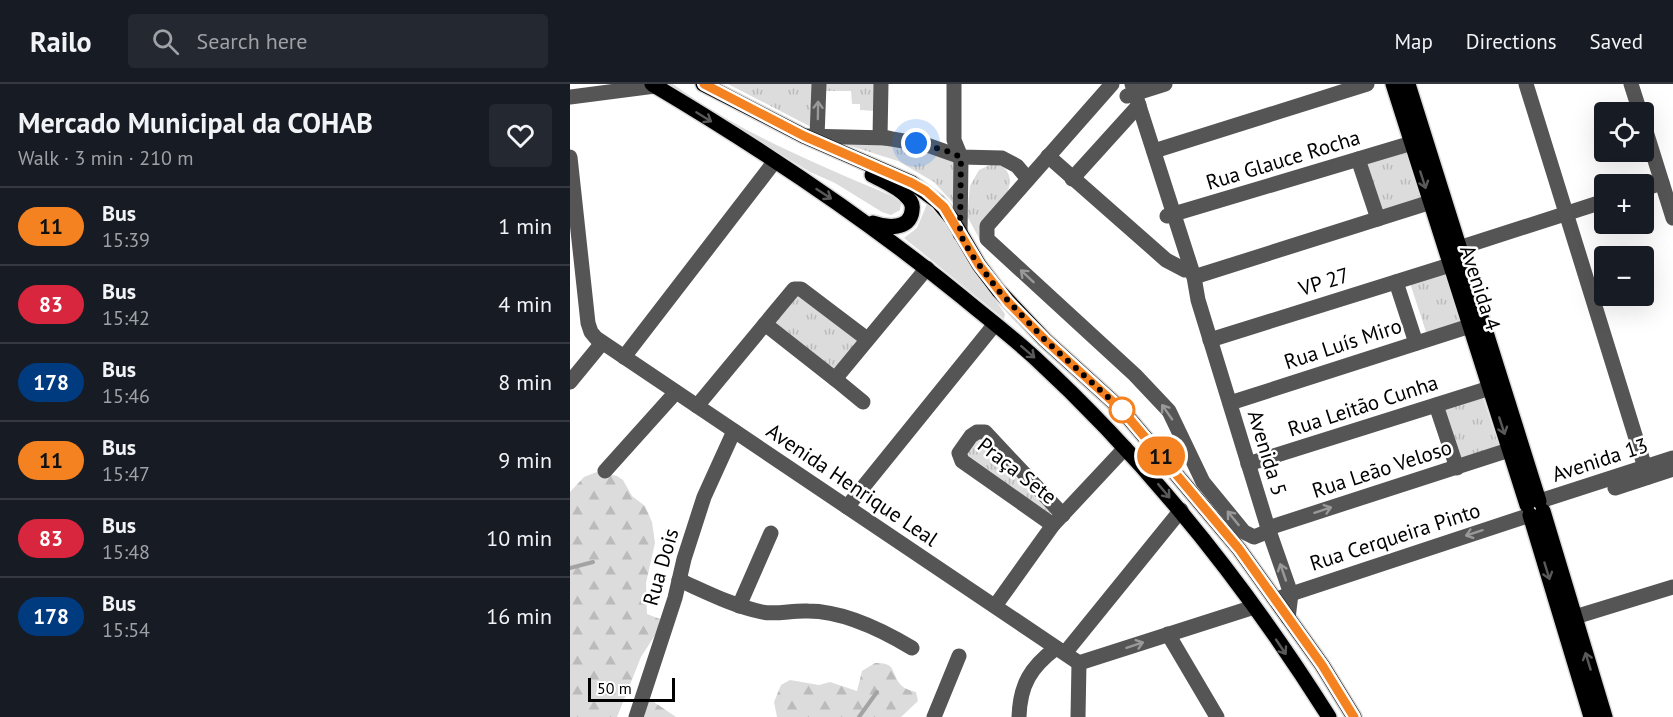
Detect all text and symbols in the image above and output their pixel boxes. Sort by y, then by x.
search box [128,14,548,68]
text: Railo [30,23,92,60]
icon: search [149,25,182,58]
text: Search here [197,27,308,55]
text: Map [1394,28,1433,55]
text: Directions [1466,28,1557,55]
text: Saved [1590,28,1643,55]
one-way arrow [812,101,824,121]
map controls [1594,102,1654,306]
button: locate [1594,102,1654,162]
text: Mercado Municipal da COHAB [18,104,373,141]
button: heart [489,104,552,167]
one-way arrow [695,111,712,123]
street label: Rua Glauce Rocha [1203,123,1363,196]
your location [901,128,931,158]
text: Walk · 3 min · 210 m [18,145,194,171]
one-way arrow [1418,170,1429,189]
button: + [1594,174,1654,234]
one-way arrow [815,188,832,200]
text: Bus [102,199,136,227]
text: 1 min [498,212,552,240]
text: 11 [39,213,63,240]
text: 15:39 [102,227,150,253]
street label: Avenida 4 [1454,242,1507,334]
button: − [1594,246,1654,306]
street label: VP 27 [1294,261,1352,302]
one-way arrow [1020,269,1035,284]
text: Bus [102,277,136,305]
text: 4 min [498,290,552,318]
text: 83 [39,291,63,318]
text: 15:42 [102,305,150,331]
street label: Rua Luís Miro [1281,312,1405,375]
one-way arrow [1020,345,1036,358]
text: Bus [102,355,136,383]
text: 8 min [498,368,552,396]
text: 178 [33,369,69,396]
street label: Rua Leitão Cunha [1284,369,1441,443]
text: 15:46 [102,383,150,409]
unlabelled marker [1109,397,1135,423]
one-way arrow [1161,404,1173,420]
street label: Avenida 5 [1242,407,1293,499]
one-way arrow [1497,416,1508,435]
street label: Avenida Henrique Leal [761,417,943,552]
street label: Praça Sete [972,431,1062,510]
street label: Avenida 13 [1548,431,1651,488]
text: Bus [102,433,136,461]
street label: Rua Leão Veloso [1309,433,1455,504]
line badge: 11 [1134,436,1188,476]
text: 11 [1149,443,1173,470]
text: 9 min [498,446,552,474]
text: 11 [39,447,63,474]
text: 15:47 [102,461,150,487]
one-way arrow [1157,483,1171,498]
street label: Rua Cerqueira Pinto [1306,496,1484,577]
one-way arrow [1314,504,1333,515]
text: Bus [102,511,136,539]
one-way arrow [1226,511,1239,527]
text: 10 min [486,524,552,552]
text: 83 [39,525,63,552]
street label: Rua Dois [637,525,684,609]
one-way arrow [1465,528,1484,539]
text: 15:48 [102,539,150,565]
one-way arrow [1542,561,1553,580]
one-way arrow [1277,563,1288,582]
text: Bus [102,589,136,617]
text: 16 min [486,602,552,630]
text: 178 [33,603,69,630]
text: 15:54 [102,617,150,643]
one-way arrow [1275,638,1287,654]
one-way arrow [1125,639,1144,650]
one-way arrow [1582,652,1593,671]
scale bar [588,675,675,702]
text: 50 m [597,678,632,698]

